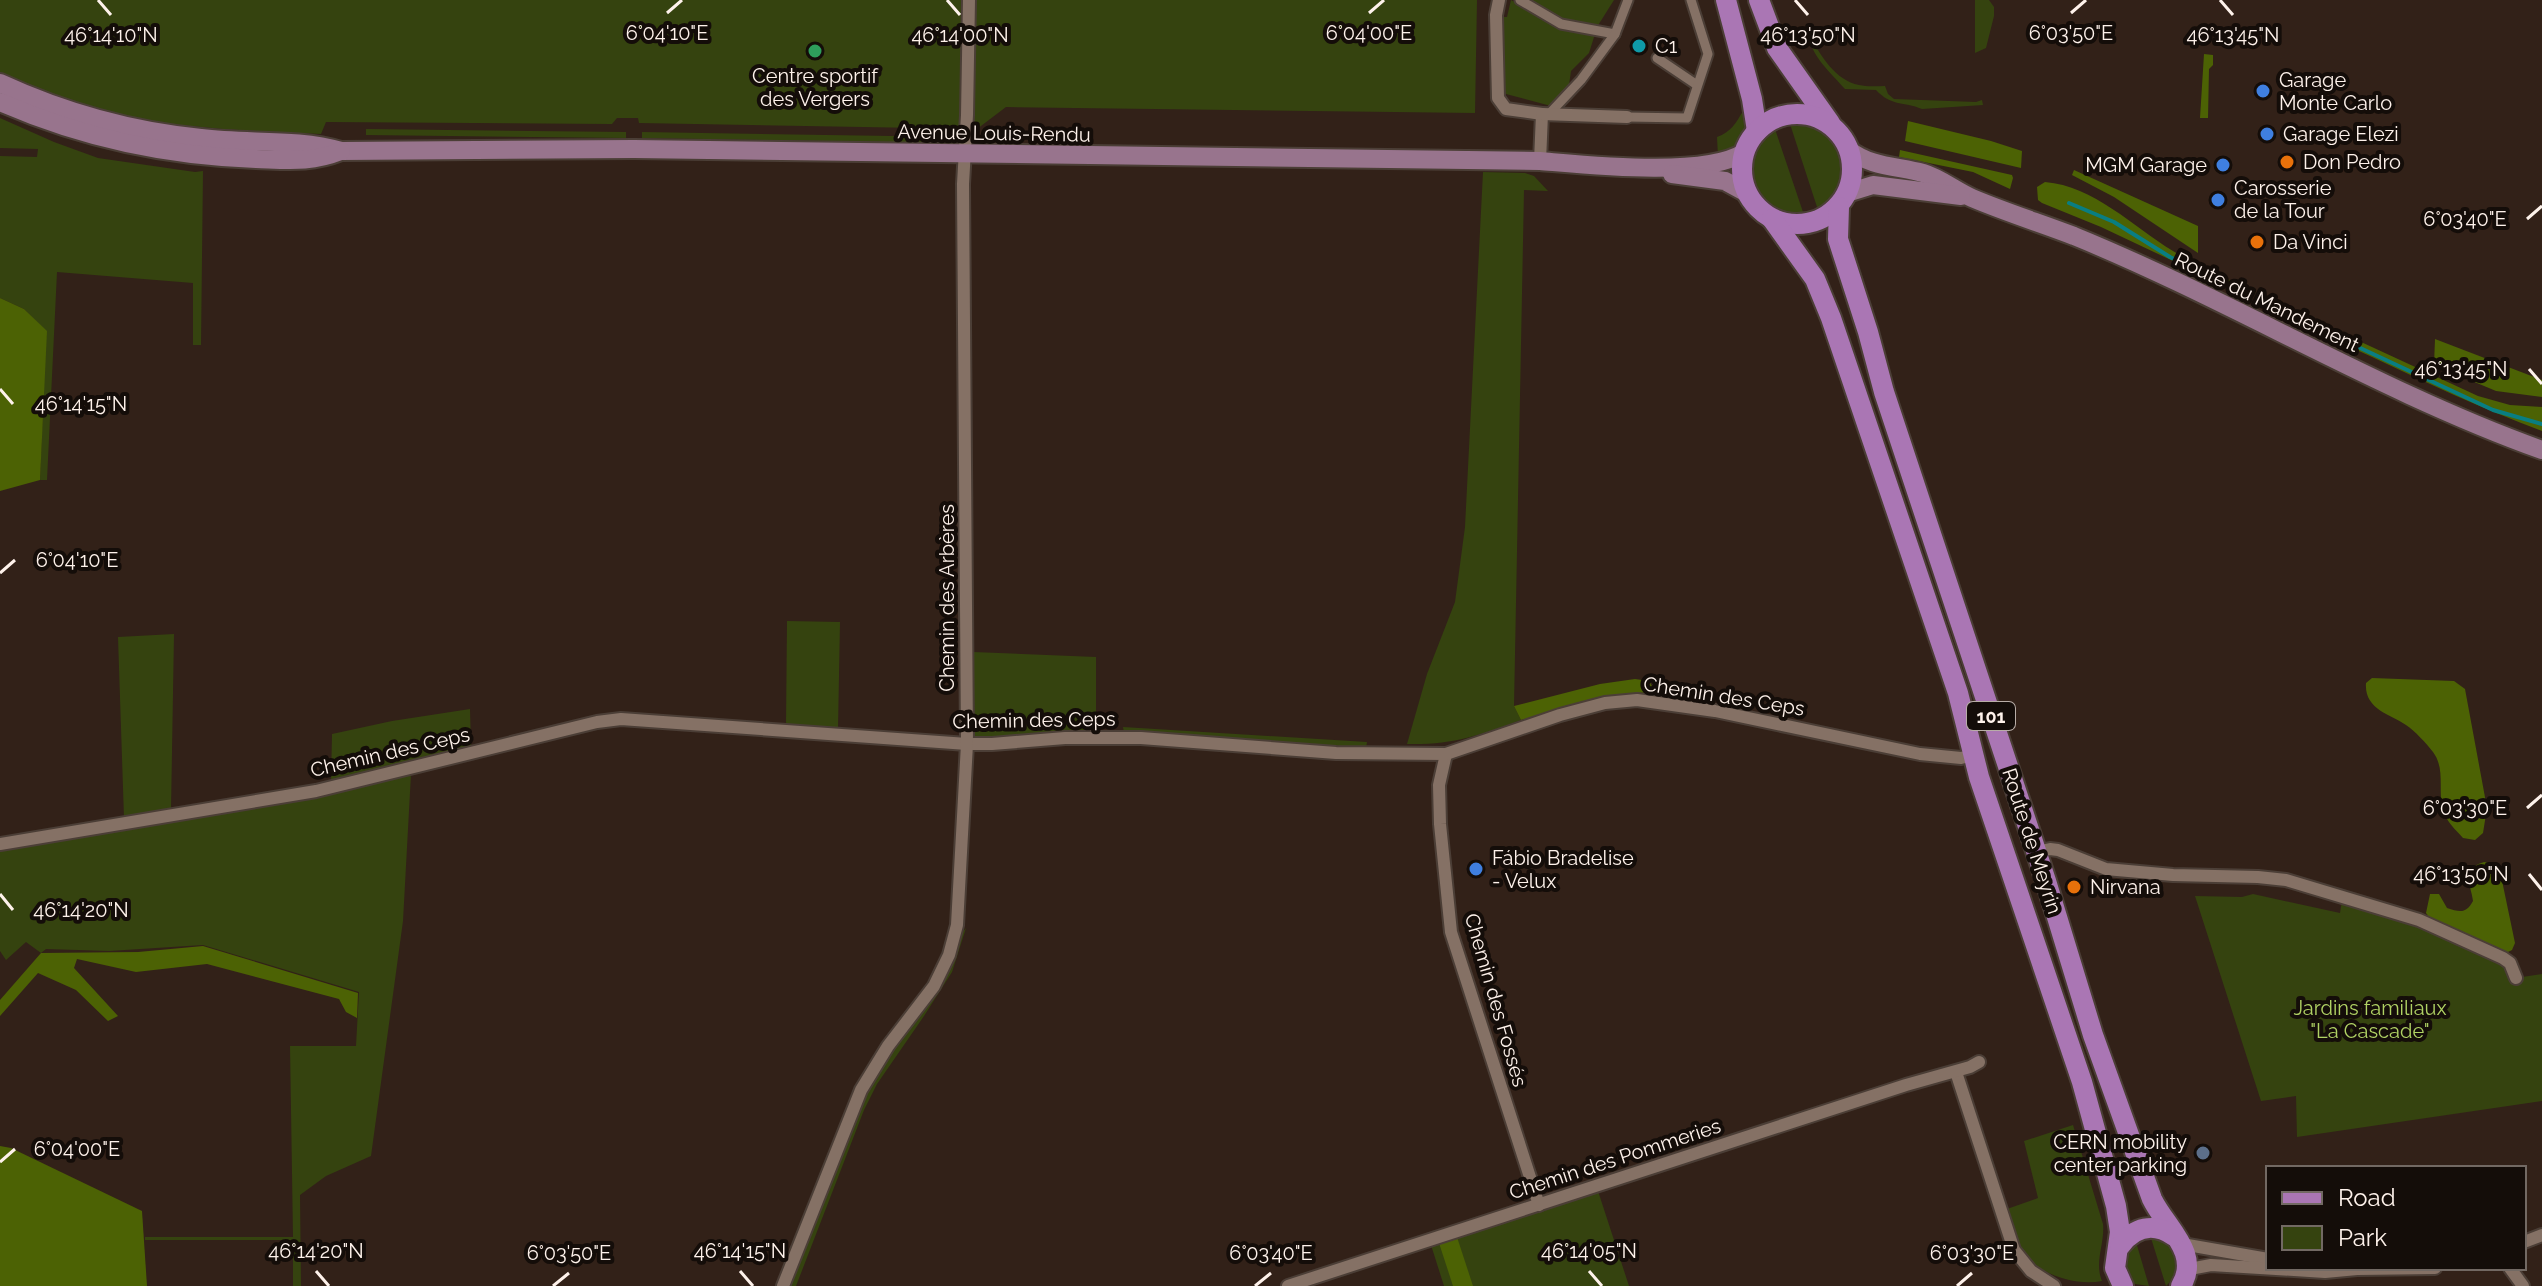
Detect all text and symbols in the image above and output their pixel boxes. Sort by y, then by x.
text: 6°04'10"E [626,21,708,45]
text: 6°04'00"E [1326,21,1412,45]
text: 6°03'50"E [2029,21,2113,45]
text: 46°14'10"N [64,23,158,47]
text: 46°14'00"N [911,23,1009,47]
text: 46°13'50"N [1760,23,1856,47]
text: 46°13'45"N [2187,23,2279,47]
place label: C1 [1655,34,1678,58]
marker: C1 [1630,37,1648,55]
marker: Centre sportif des Vergers [806,42,824,60]
place label: Centre sportif des Vergers [752,64,879,111]
place label: Garage Monte Carlo [2279,68,2392,115]
marker: Garage Monte Carlo [2254,82,2272,100]
street label: Avenue Louis-Rendu [897,119,1091,147]
place label: Garage Elezi [2283,122,2399,146]
marker: Garage Elezi [2258,125,2276,143]
place label: Don Pedro [2303,150,2401,174]
place label: MGM Garage [2085,153,2207,177]
marker: Don Pedro [2278,153,2296,171]
marker: MGM Garage [2214,156,2232,174]
place label: Carosserie de la Tour [2234,176,2332,223]
marker: Carosserie de la Tour [2209,191,2227,209]
text: 6°03'40"E [2423,207,2507,231]
place label: Da Vinci [2273,230,2348,254]
marker: Da Vinci [2248,233,2266,251]
street label: Route du Mandement [2171,247,2363,357]
text: 46°13'45"N [2415,357,2507,381]
text: 46°14'15"N [35,392,127,416]
street label: Chemin des Arbères [935,504,959,692]
text: 6°04'10"E [36,548,118,572]
street label: Chemin des Ceps [1642,671,1806,721]
road number: 101 [1967,702,2015,730]
street label: Chemin des Ceps [952,707,1116,733]
street label: Chemin des Ceps [308,722,472,782]
street label: Route de Meyrin [1997,765,2067,917]
text: 6°03'30"E [2423,796,2507,820]
place label: Fábio Bradelise - Velux [1492,846,1634,893]
marker: Fábio Bradelise - Velux [1467,860,1485,878]
text: 46°13'50"N [2413,862,2509,886]
place label: Nirvana [2090,875,2161,899]
marker: Nirvana [2065,878,2083,896]
text: 46°14'20"N [33,898,129,922]
street label: Chemin des Fossés [1460,911,1532,1089]
park label: Jardins familiaux "La Cascade" [2293,996,2447,1043]
street label: Chemin des Pommeries [1506,1113,1724,1205]
place label: CERN mobility center parking [2053,1130,2187,1177]
text: 6°04'00"E [34,1137,120,1161]
marker: CERN mobility center parking [2194,1144,2212,1162]
legend [2266,1166,2526,1270]
text: Road [2338,1183,2396,1212]
text: Park [2338,1223,2387,1252]
text: 46°14'20"N [268,1239,364,1263]
text: 46°14'15"N [694,1239,786,1263]
text: 46°14'05"N [1541,1239,1637,1263]
text: 6°03'50"E [527,1241,611,1265]
text: 6°03'40"E [1229,1241,1313,1265]
text: 6°03'30"E [1930,1241,2014,1265]

